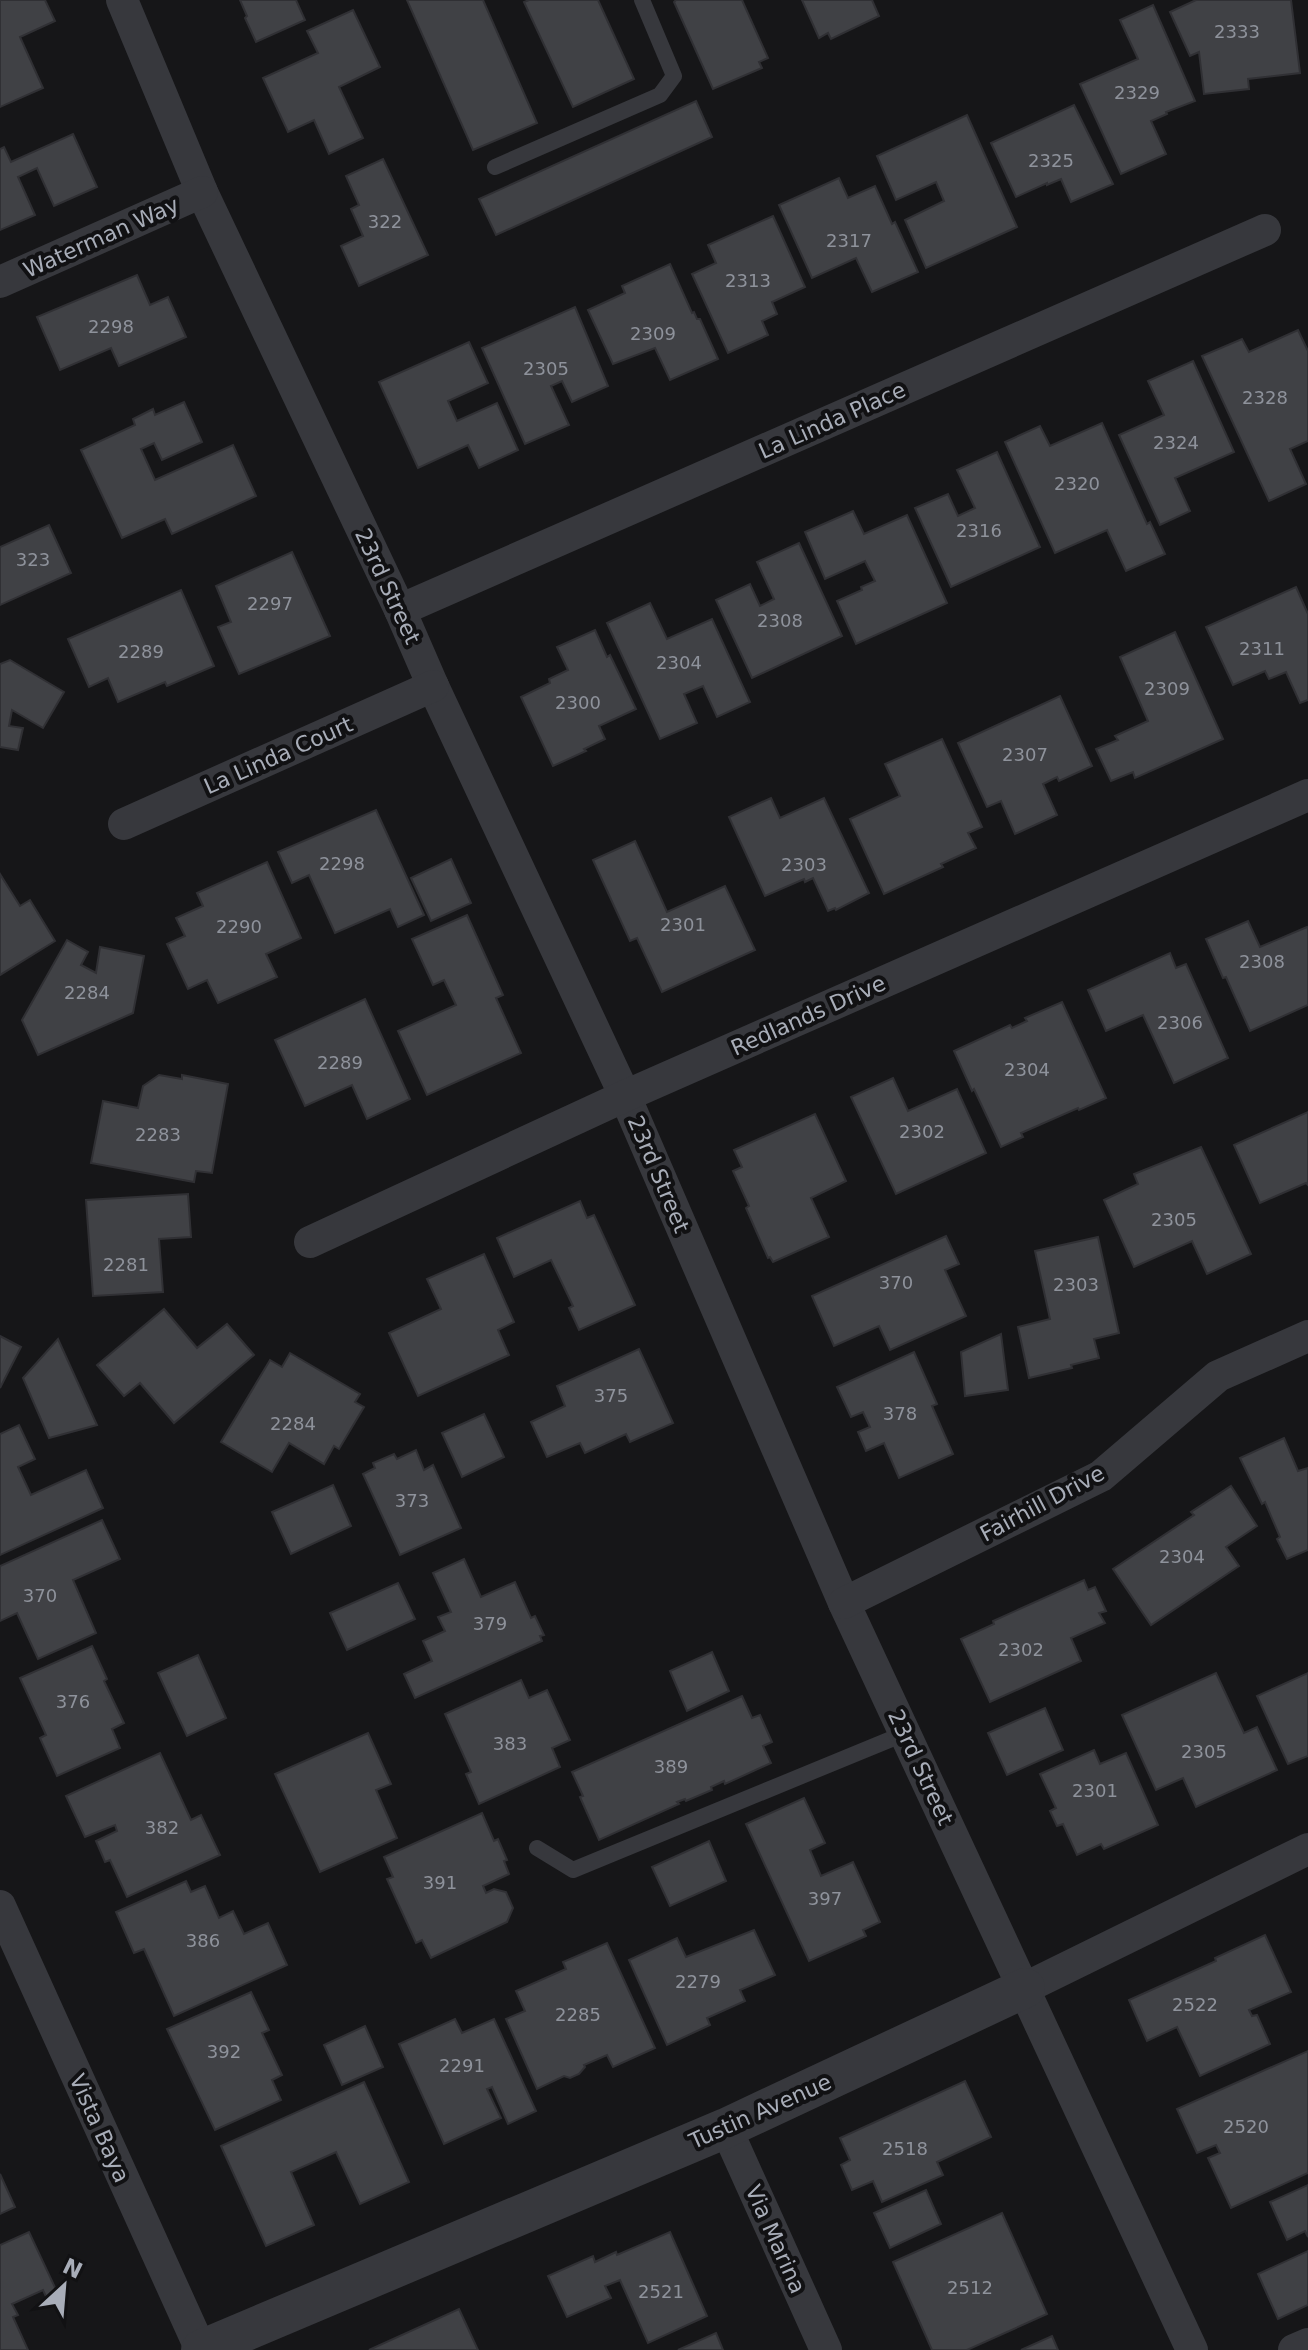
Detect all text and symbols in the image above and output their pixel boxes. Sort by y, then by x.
house number: 2333 [1214,21,1260,42]
house number: 2329 [1114,82,1160,103]
house number: 2325 [1028,150,1074,171]
street label: Waterman Way [20,192,183,283]
house number: 322 [368,211,402,232]
house number: 2317 [826,230,872,251]
house number: 2313 [725,270,771,291]
house number: 2298 [88,316,134,337]
house number: 2309 [630,323,676,344]
house number: 2305 [523,358,569,379]
street label: La Linda Place [755,377,909,464]
house number: 2328 [1242,387,1288,408]
house number: 2324 [1153,432,1199,453]
house number: 2320 [1054,473,1100,494]
house number: 2316 [956,520,1002,541]
street label: 23rd Street [350,525,425,648]
house number: 323 [16,549,50,570]
house number: 2297 [247,593,293,614]
house number: 2308 [757,610,803,631]
house number: 2311 [1239,638,1285,659]
house number: 2289 [118,641,164,662]
house number: 2304 [656,652,702,673]
house number: 2309 [1144,678,1190,699]
house number: 2300 [555,692,601,713]
street label: La Linda Court [200,711,357,799]
house number: 2307 [1002,744,1048,765]
house number: 2298 [319,853,365,874]
house number: 2303 [781,854,827,875]
house number: 2301 [660,914,706,935]
house number: 2290 [216,916,262,937]
house number: 2308 [1239,951,1285,972]
street label: Redlands Drive [727,970,889,1061]
house number: 2284 [64,982,110,1003]
house number: 2306 [1157,1012,1203,1033]
house number: 2289 [317,1052,363,1073]
house number: 2304 [1004,1059,1050,1080]
street label: 23rd Street [623,1112,695,1237]
house number: 2302 [899,1121,945,1142]
house number: 2283 [135,1124,181,1145]
house number: 2305 [1151,1209,1197,1230]
house number: 2281 [103,1254,149,1275]
house number: 370 [879,1272,913,1293]
house number: 2303 [1053,1274,1099,1295]
house number: 375 [594,1385,628,1406]
house number: 378 [883,1403,917,1424]
house number: 2284 [270,1413,316,1434]
street label: Fairhill Drive [976,1460,1109,1547]
house number: 373 [395,1490,429,1511]
house number: 2304 [1159,1546,1205,1567]
house number: 370 [23,1585,57,1606]
house number: 379 [473,1613,507,1634]
house number: 2302 [998,1639,1044,1660]
house number: 376 [56,1691,90,1712]
street label: 23rd Street [883,1706,958,1829]
house number: 383 [493,1733,527,1754]
house number: 2305 [1181,1741,1227,1762]
house number: 389 [654,1756,688,1777]
house number: 2301 [1072,1780,1118,1801]
house number: 382 [145,1817,179,1838]
house number: 391 [423,1872,457,1893]
house number: 397 [808,1888,842,1909]
house number: 386 [186,1930,220,1951]
house number: 2279 [675,1971,721,1992]
house number: 2522 [1172,1994,1218,2015]
house number: 2285 [555,2004,601,2025]
house number: 392 [207,2041,241,2062]
house number: 2291 [439,2055,485,2076]
street label: Tustin Avenue [684,2069,835,2154]
street label: Vista Baya [64,2070,135,2186]
house number: 2520 [1223,2116,1269,2137]
house number: 2518 [882,2138,928,2159]
street label: Via Marina [740,2181,811,2297]
north arrow [24,2246,104,2326]
text: N [59,2253,86,2284]
house number: 2512 [947,2277,993,2298]
house number: 2521 [638,2281,684,2302]

